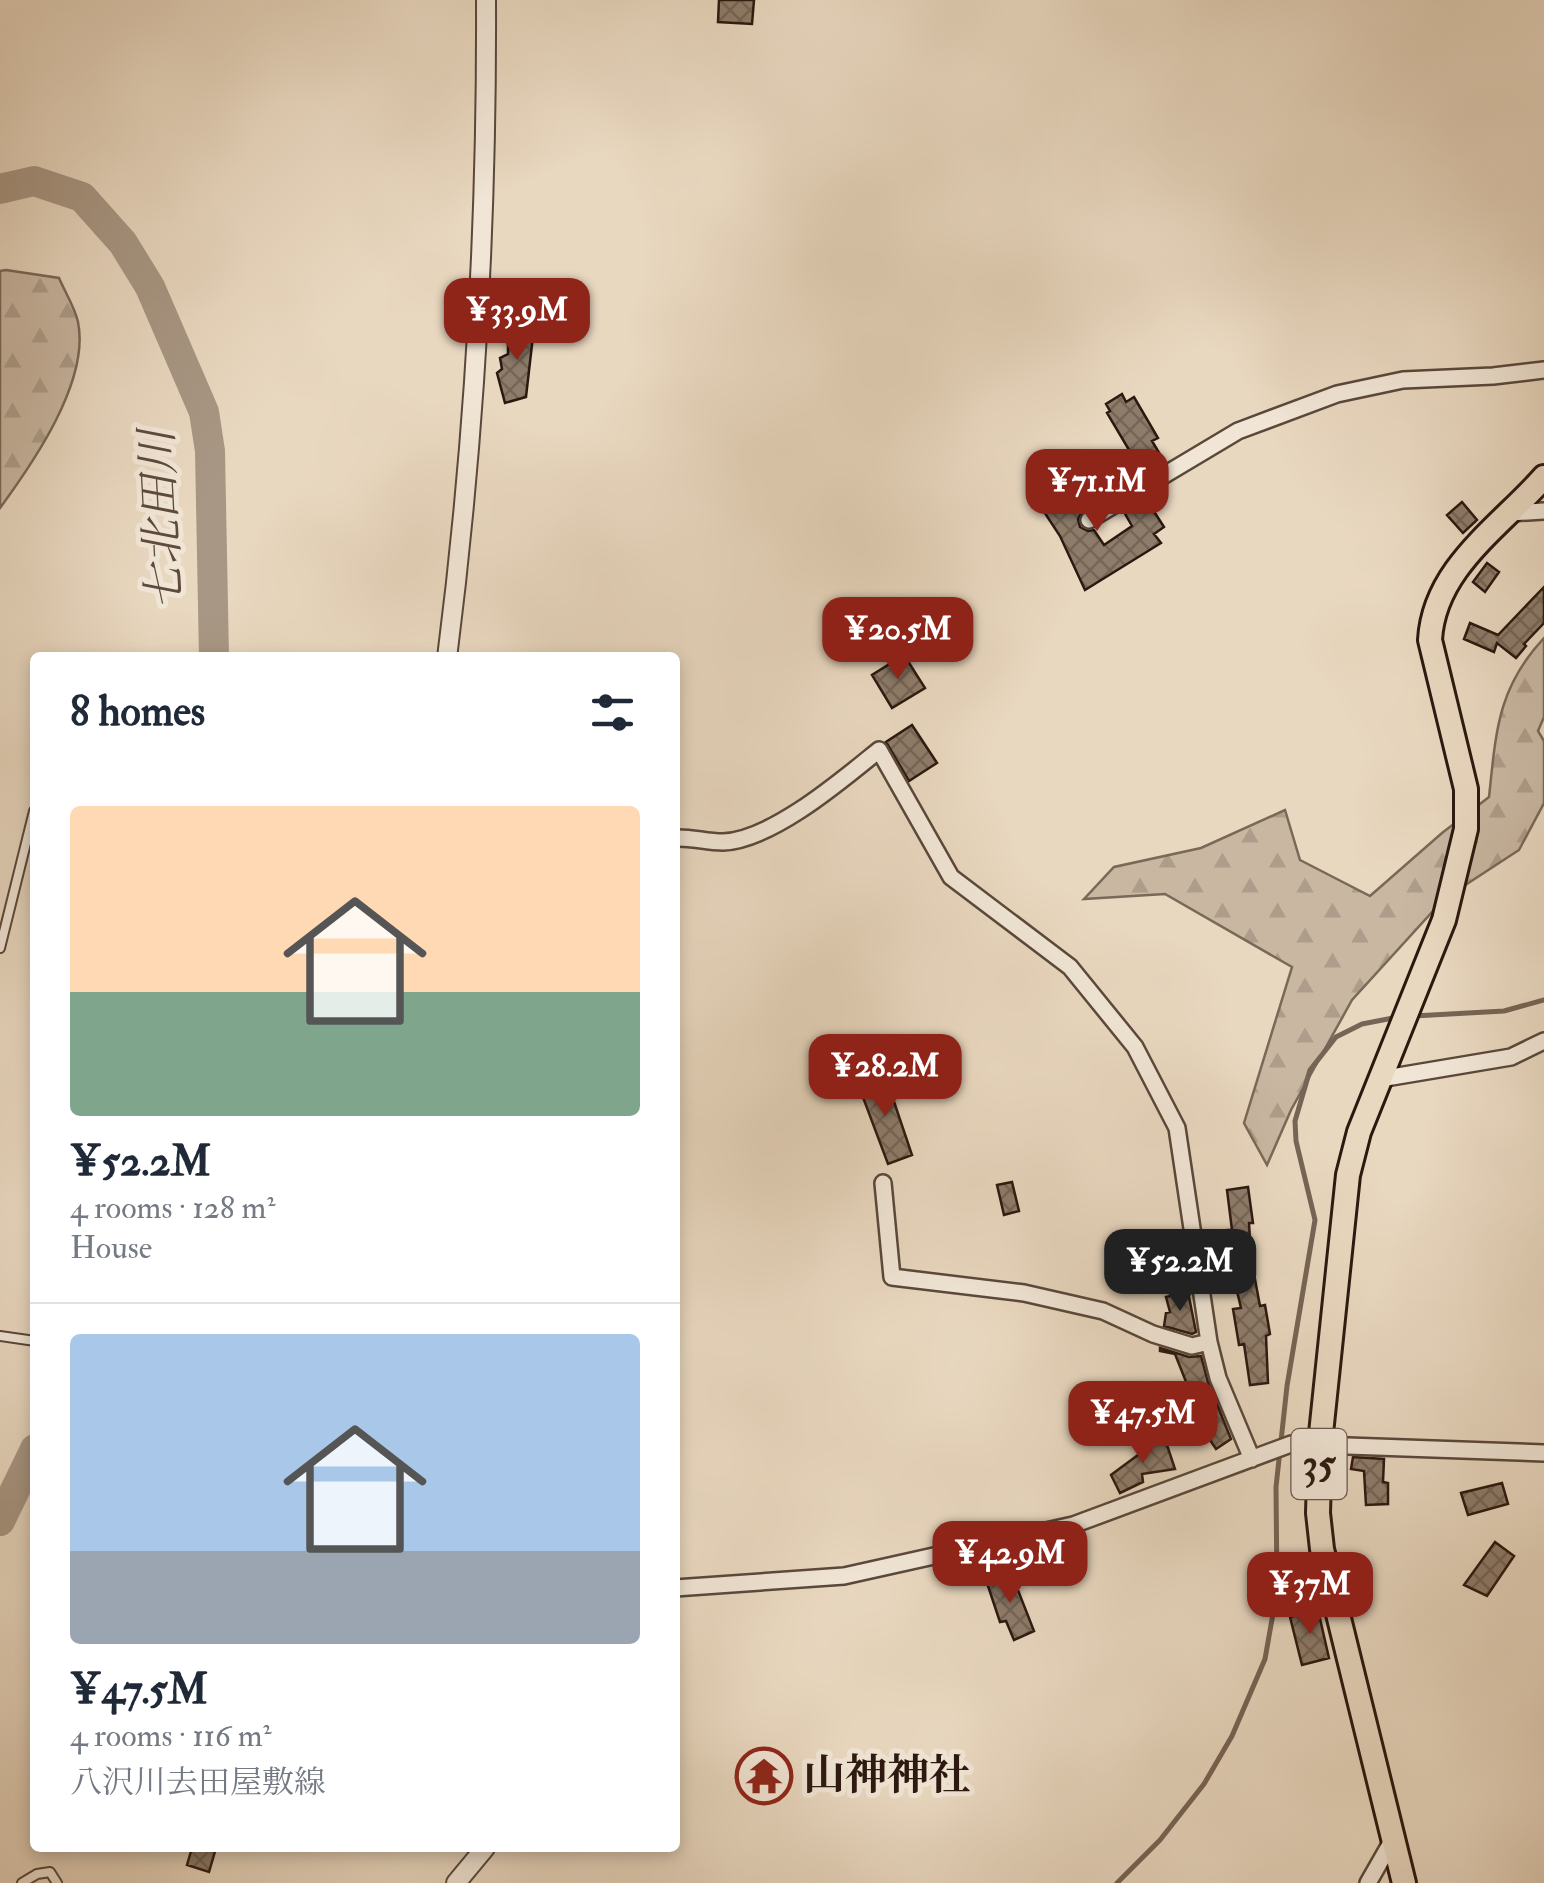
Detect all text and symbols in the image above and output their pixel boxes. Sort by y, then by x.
pin: ¥33.9M [436,278,598,363]
text: ¥33.9M [466,290,568,330]
water label: 七北田川 [129,424,195,611]
pin: ¥71.1M [1016,449,1178,534]
text: ¥71.1M [1048,461,1146,501]
pin: ¥20.5M [817,597,979,682]
text: ¥20.5M [844,609,952,649]
icon: filters [585,685,640,740]
text: 8 homes [70,686,205,738]
icon: home [265,871,445,1051]
pin: ¥28.2M [804,1034,966,1119]
text: ¥28.2M [831,1046,939,1086]
text: ¥52.2M [70,1136,211,1188]
text: 4 rooms · 128 m² [70,1188,275,1228]
text: House [70,1228,152,1268]
pin: ¥52.2M [1099,1229,1261,1314]
text: ¥52.2M [1126,1241,1234,1281]
pin: ¥47.5M [1062,1381,1224,1466]
text: ¥47.5M [1090,1393,1196,1433]
icon: home [265,1399,445,1579]
road number: 35 [1292,1429,1346,1499]
pin: ¥42.9M [929,1521,1091,1606]
text: ¥42.9M [954,1533,1066,1573]
pin: ¥37M [1251,1552,1369,1637]
text: ¥37M [1269,1564,1351,1604]
text: ¥47.5M [70,1664,208,1716]
text: 4 rooms · 116 m² [70,1716,272,1756]
temple icon: 山神神社 [734,1746,794,1806]
place label: 山神神社 [803,1750,971,1802]
text: 八沢川去田屋敷線 [70,1763,326,1803]

